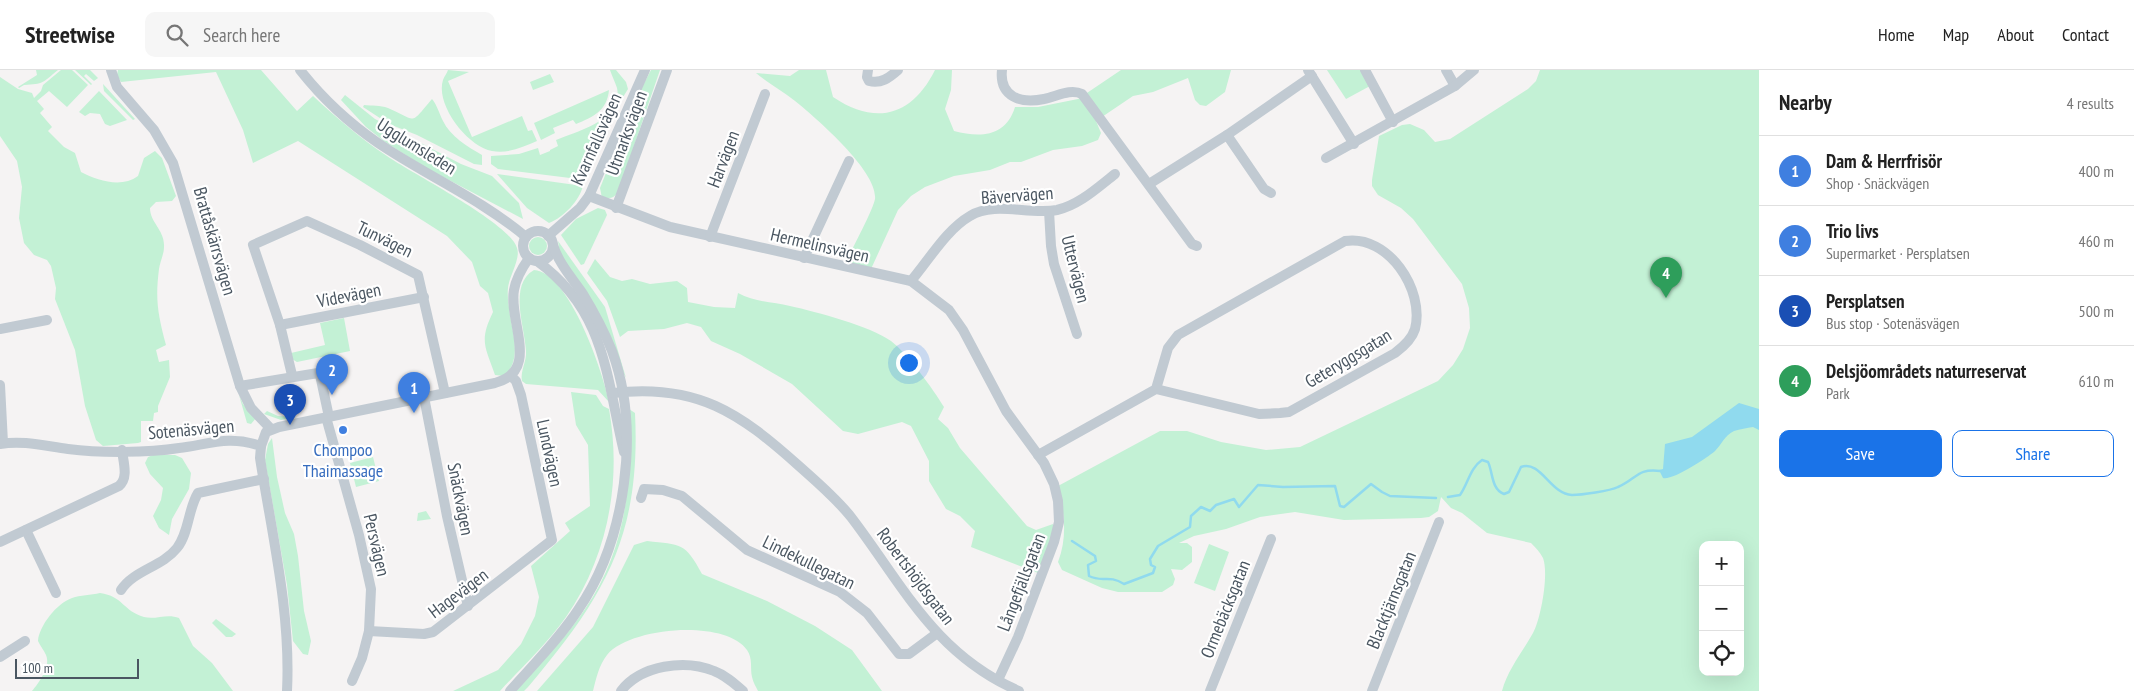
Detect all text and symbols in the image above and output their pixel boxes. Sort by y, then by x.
search box [145,12,495,57]
text: Streetwise [25,19,115,50]
icon: search [163,21,191,49]
text: Search here [203,23,280,47]
text: Home [1878,23,1915,46]
text: Map [1943,23,1969,46]
text: About [1997,23,2034,46]
text: Contact [2062,23,2109,46]
street label: Utmarksvägen [600,87,652,179]
street label: Kvarnfallsvägen [565,89,627,189]
text: Nearby [1779,89,1832,116]
text: 4 results [2067,93,2114,113]
street label: Ugglumsleden [373,113,461,179]
street label: Harvägen [702,127,744,191]
text: Dam & Herrfrisör [1826,149,1942,173]
text: 1 [1791,161,1799,181]
text: 400 m [2079,161,2114,181]
text: Shop · Snäckvägen [1826,173,1929,193]
street label: Bävervägen [980,181,1054,209]
street label: Brattåskärrsvägen [189,184,241,298]
street label: Tunvägen [353,216,417,262]
text: Trio livs [1826,219,1879,243]
street label: Hermelinsvägen [768,222,872,268]
text: 2 [1791,231,1799,251]
text: 460 m [2079,231,2114,251]
street label: Uttervägen [1057,233,1095,305]
text: Supermarket · Persplatsen [1826,243,1970,263]
pin: 4 [1650,257,1682,298]
street label: Videvägen [314,278,383,313]
text: Persplatsen [1826,289,1905,313]
text: 3 [1791,301,1799,321]
text: 500 m [2079,301,2114,321]
text: Bus stop · Sotenäsvägen [1826,313,1960,333]
street label: Geteryggsgatan [1301,323,1395,393]
your location [896,350,922,376]
pin: 2 [316,354,348,395]
text: Delsjöområdets naturreservat [1826,359,2026,383]
text: 4 [1791,371,1799,391]
text: 610 m [2079,371,2114,391]
pin: 1 [398,372,430,413]
text: Park [1826,383,1850,403]
pin: 3 [274,384,306,425]
street label: Sotenäsvägen [147,414,235,444]
street label: Lundvägen [532,417,568,489]
marker: Chompoo Thaimassage [337,424,349,436]
button: Save [1779,430,1942,477]
button: Share [1952,430,2114,477]
place label: Chompoo Thaimassage [303,438,383,482]
street label: Snäckvägen [443,461,479,537]
street label: Persvägen [359,512,395,578]
street label: Robertshöjdsgatan [872,523,960,629]
street label: Lindekullegatan [759,530,859,594]
street label: Långefjällsgatan [992,530,1050,634]
map controls [1699,541,1744,676]
button: + [1699,541,1744,586]
street label: Blacktjärnsgatan [1361,548,1421,652]
street label: Ormebäcksgatan [1195,557,1255,661]
street label: Hagevägen [424,563,492,623]
button: − [1699,586,1744,631]
button: locate [1699,631,1744,676]
scale bar [15,656,139,679]
text: 100 m [22,659,53,677]

